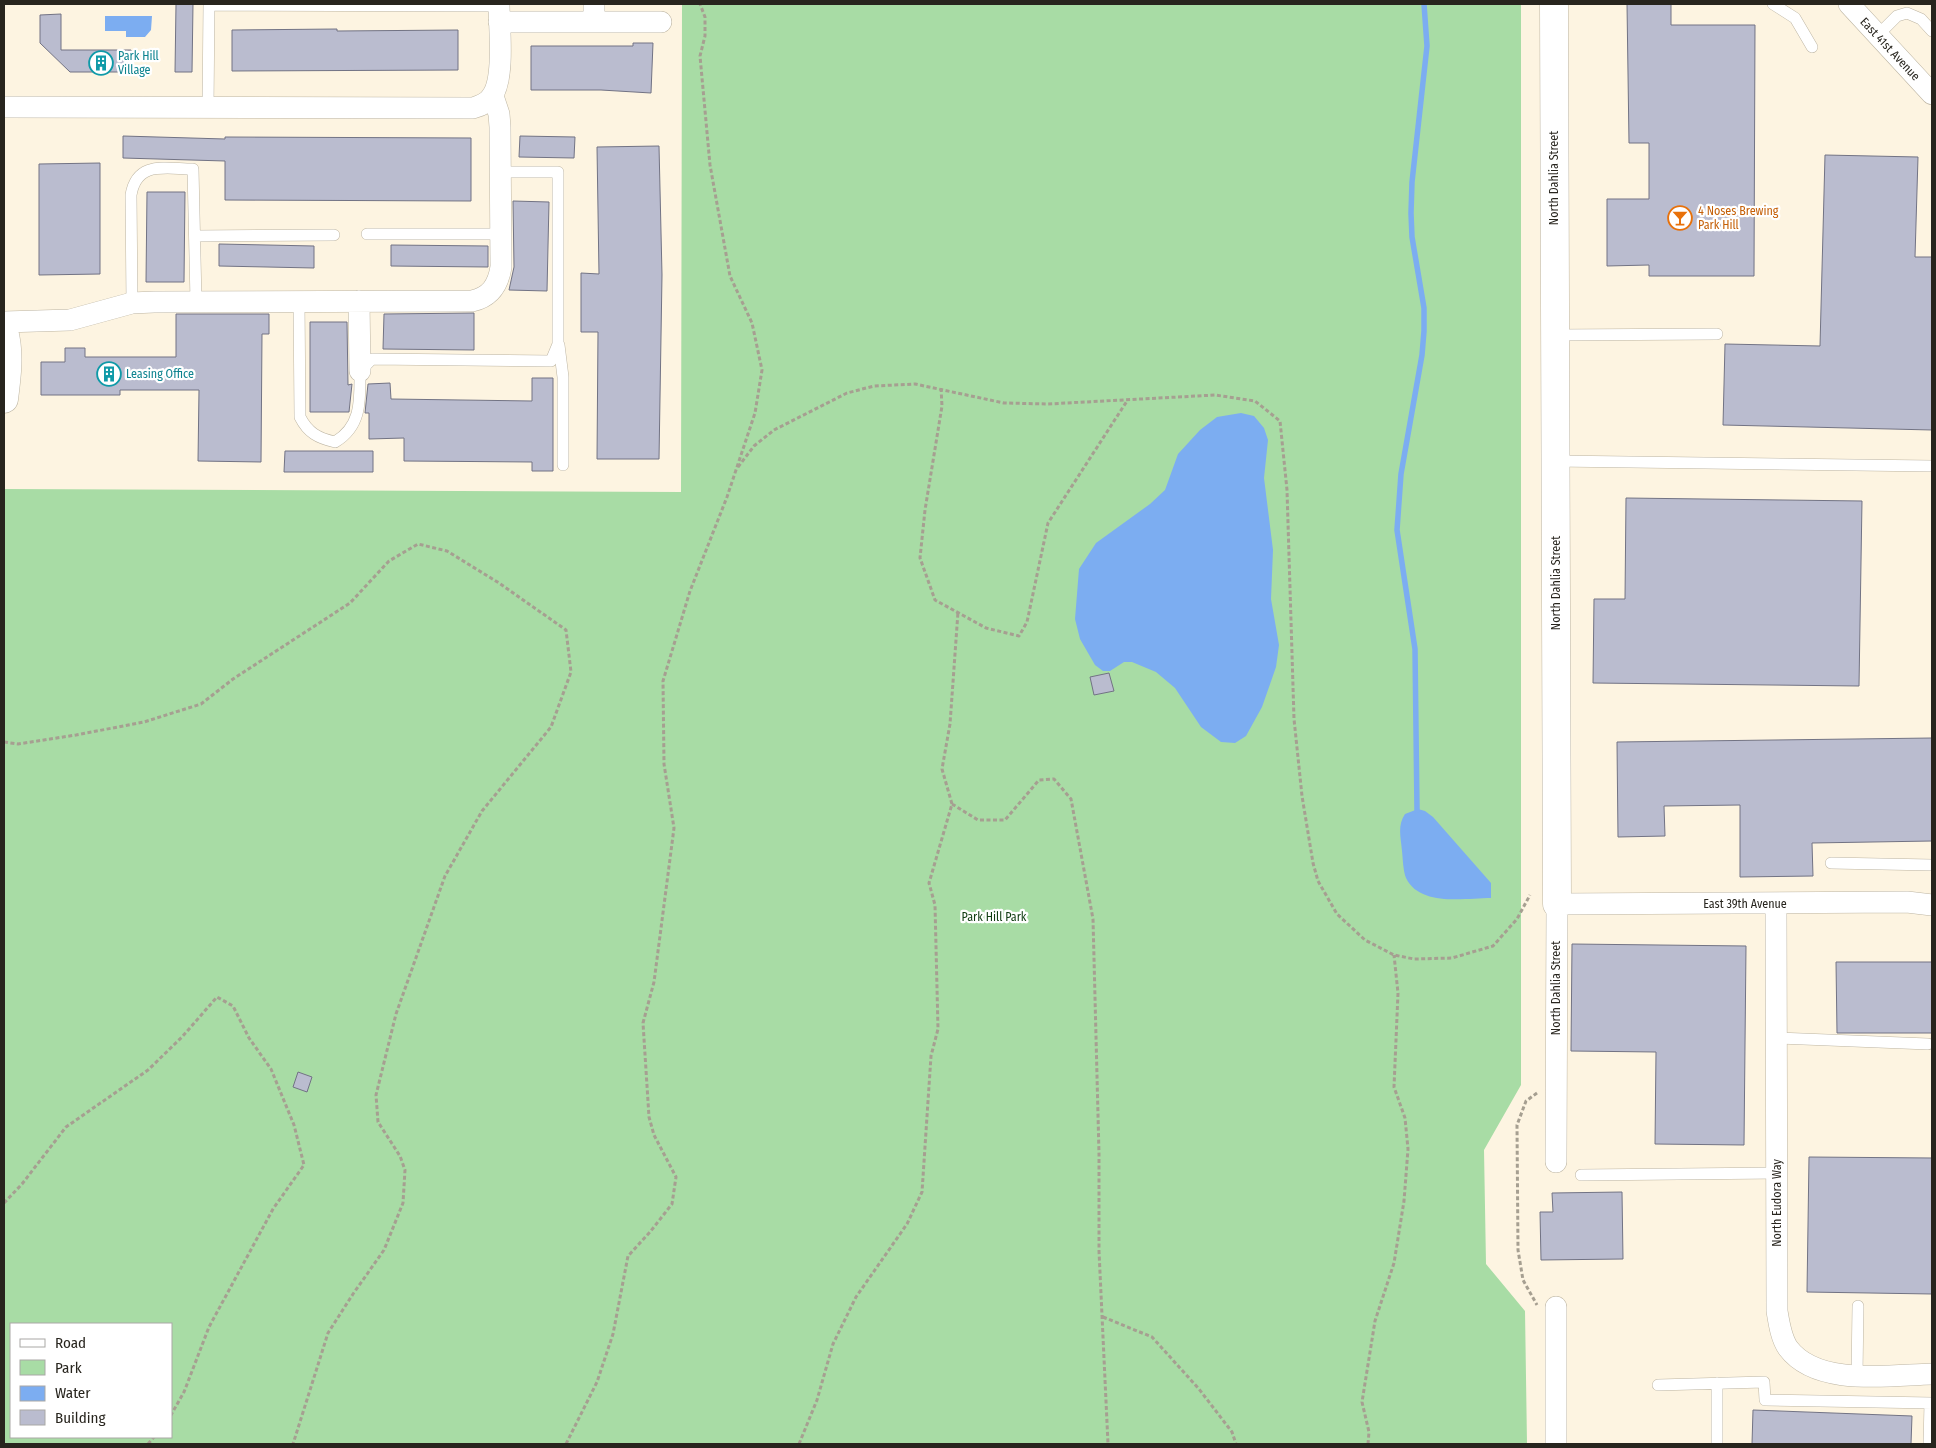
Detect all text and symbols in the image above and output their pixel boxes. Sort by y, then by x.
street label: East 41st Avenue [1857,15,1923,83]
place label: Park Hill Village [118,49,159,77]
building icon: Park Hill Village [88,50,114,76]
street label: North Dahlia Street [1547,131,1561,225]
place label: 4 Noses Brewing Park Hill [1698,204,1779,232]
bar icon: 4 Noses Brewing Park Hill [1667,205,1693,231]
building icon: Leasing Office [96,361,122,387]
place label: Leasing Office [126,367,194,381]
street label: North Dahlia Street [1549,536,1563,630]
street label: East 39th Avenue [1703,897,1787,911]
park label: Park Hill Park [962,910,1027,924]
street label: North Dahlia Street [1549,941,1563,1035]
street label: North Eudora Way [1770,1159,1784,1247]
legend [10,1323,172,1438]
text: Road [55,1334,86,1352]
text: Park [55,1359,82,1377]
text: Water [55,1384,91,1402]
text: Building [55,1409,106,1427]

